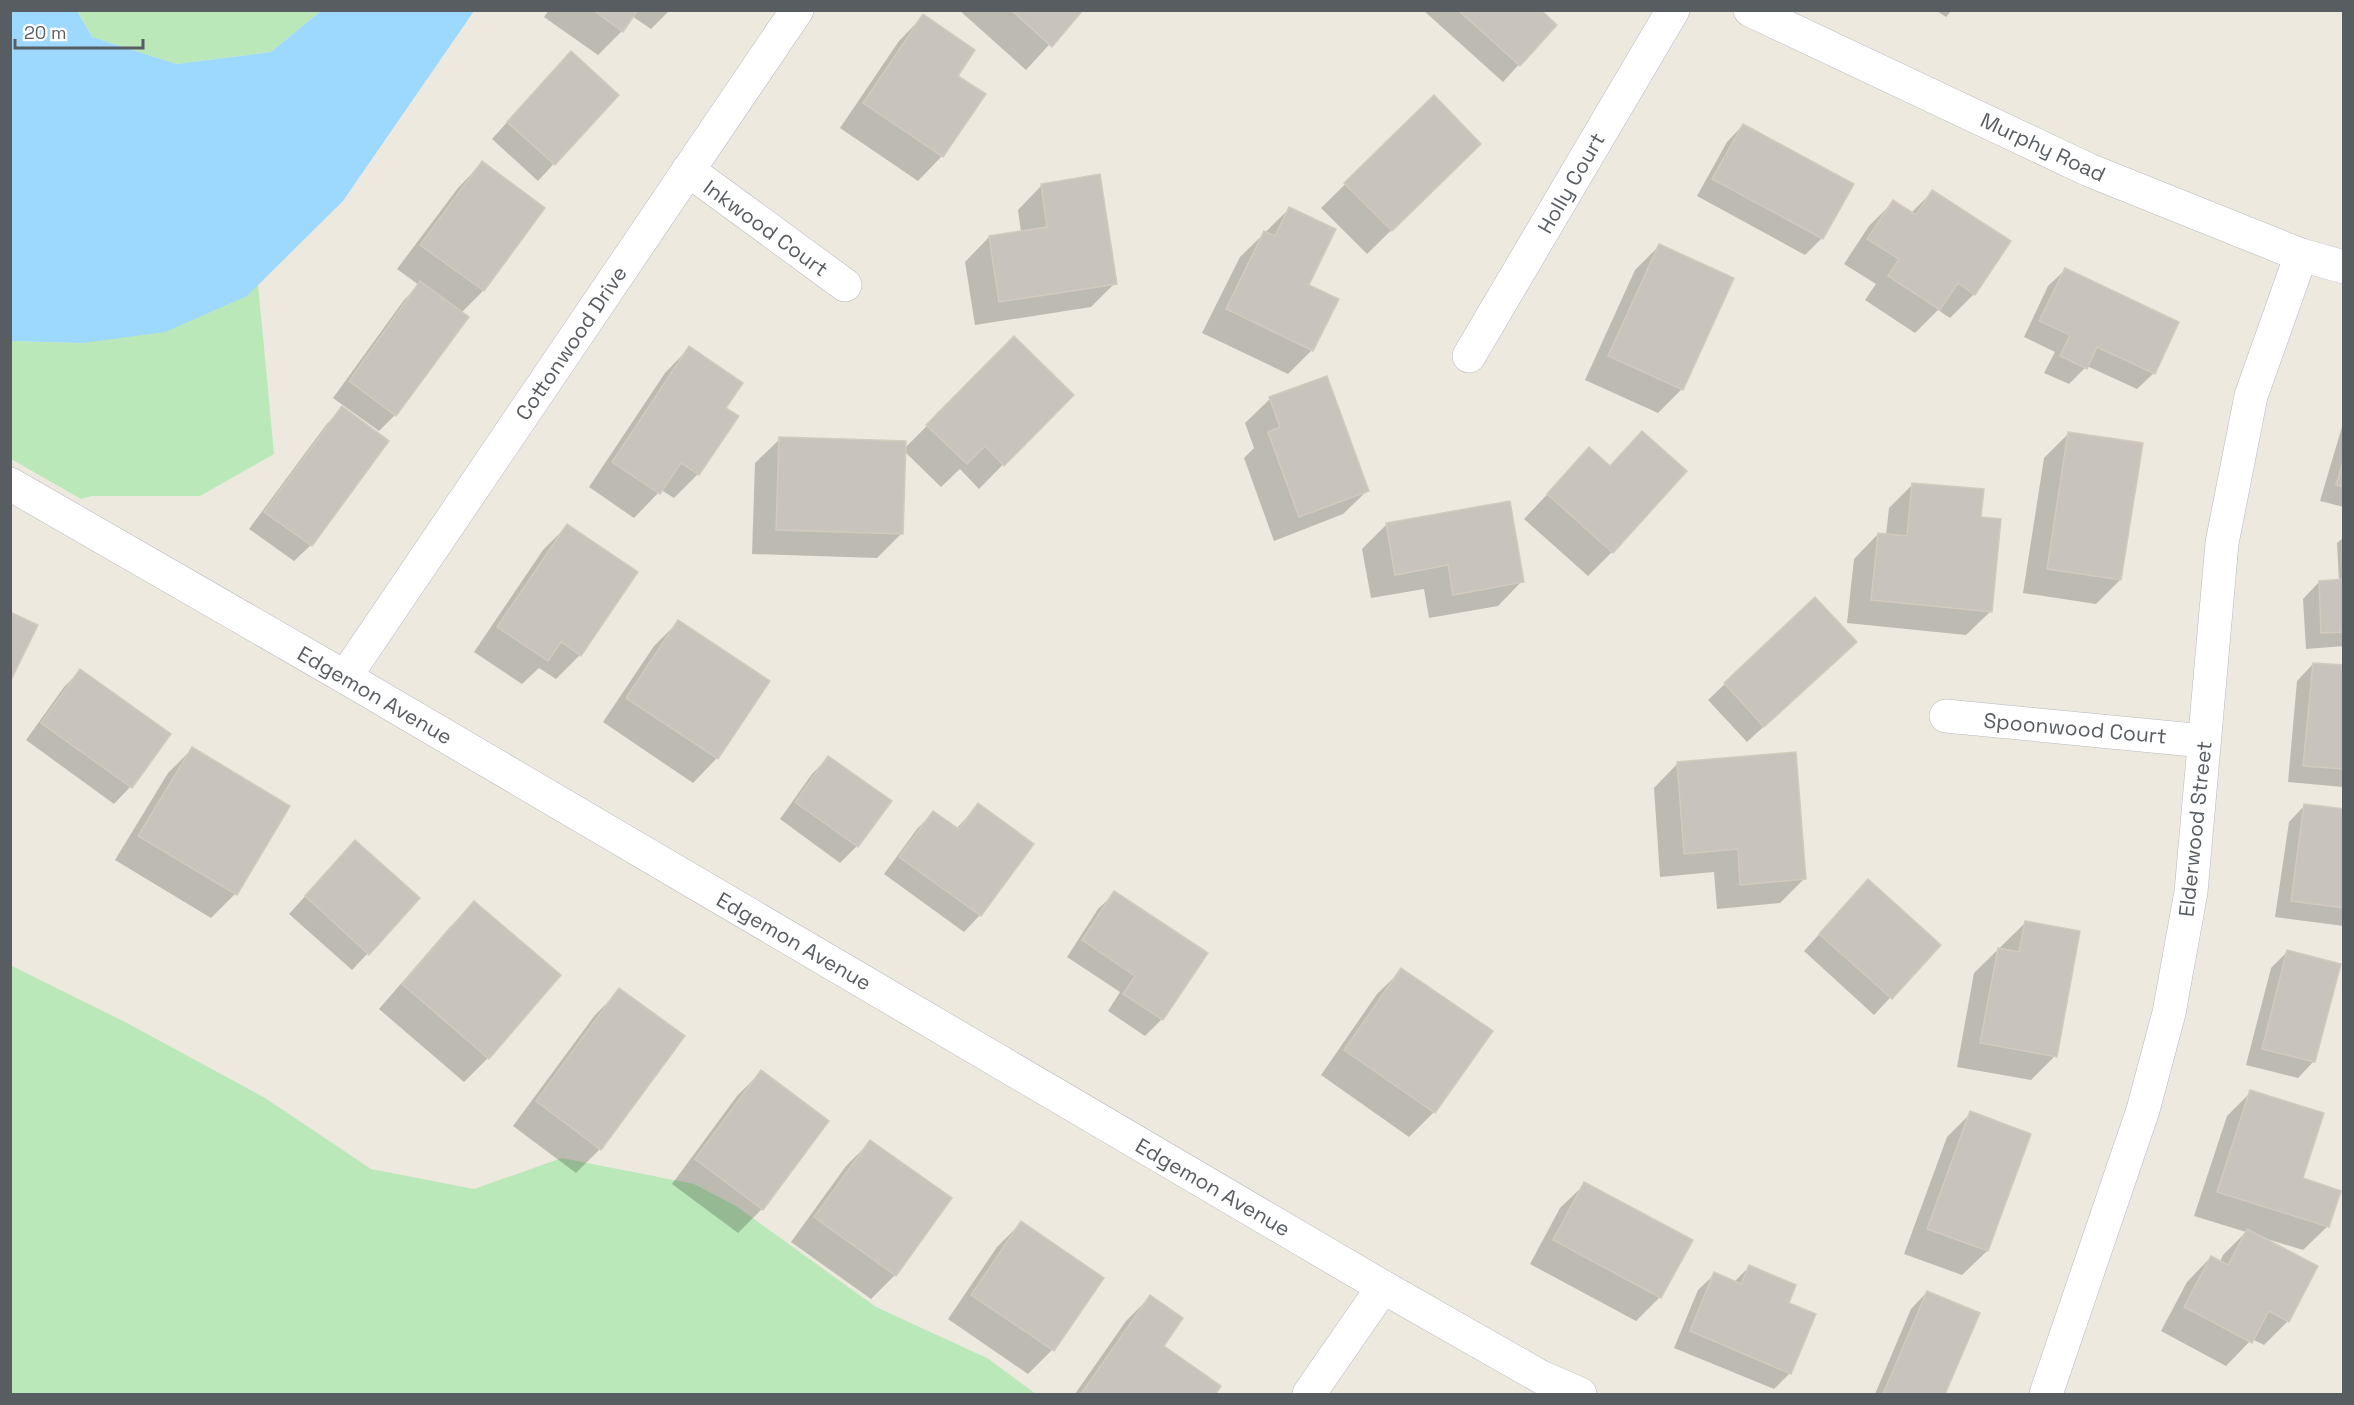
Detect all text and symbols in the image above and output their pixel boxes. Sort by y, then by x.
scale bar [15,12,142,50]
text: 20 m [24,21,67,44]
street label: Murphy Road [1976,106,2110,188]
street label: Holly Court [1531,128,1611,238]
street label: Inkwood Court [698,174,834,282]
street label: Cottonwood Drive [509,261,633,425]
street label: Edgemon Avenue [293,640,457,750]
street label: Spoonwood Court [1982,707,2168,749]
street label: Elderwood Street [2172,740,2218,918]
street label: Edgemon Avenue [712,886,876,996]
street label: Edgemon Avenue [1131,1132,1295,1242]

